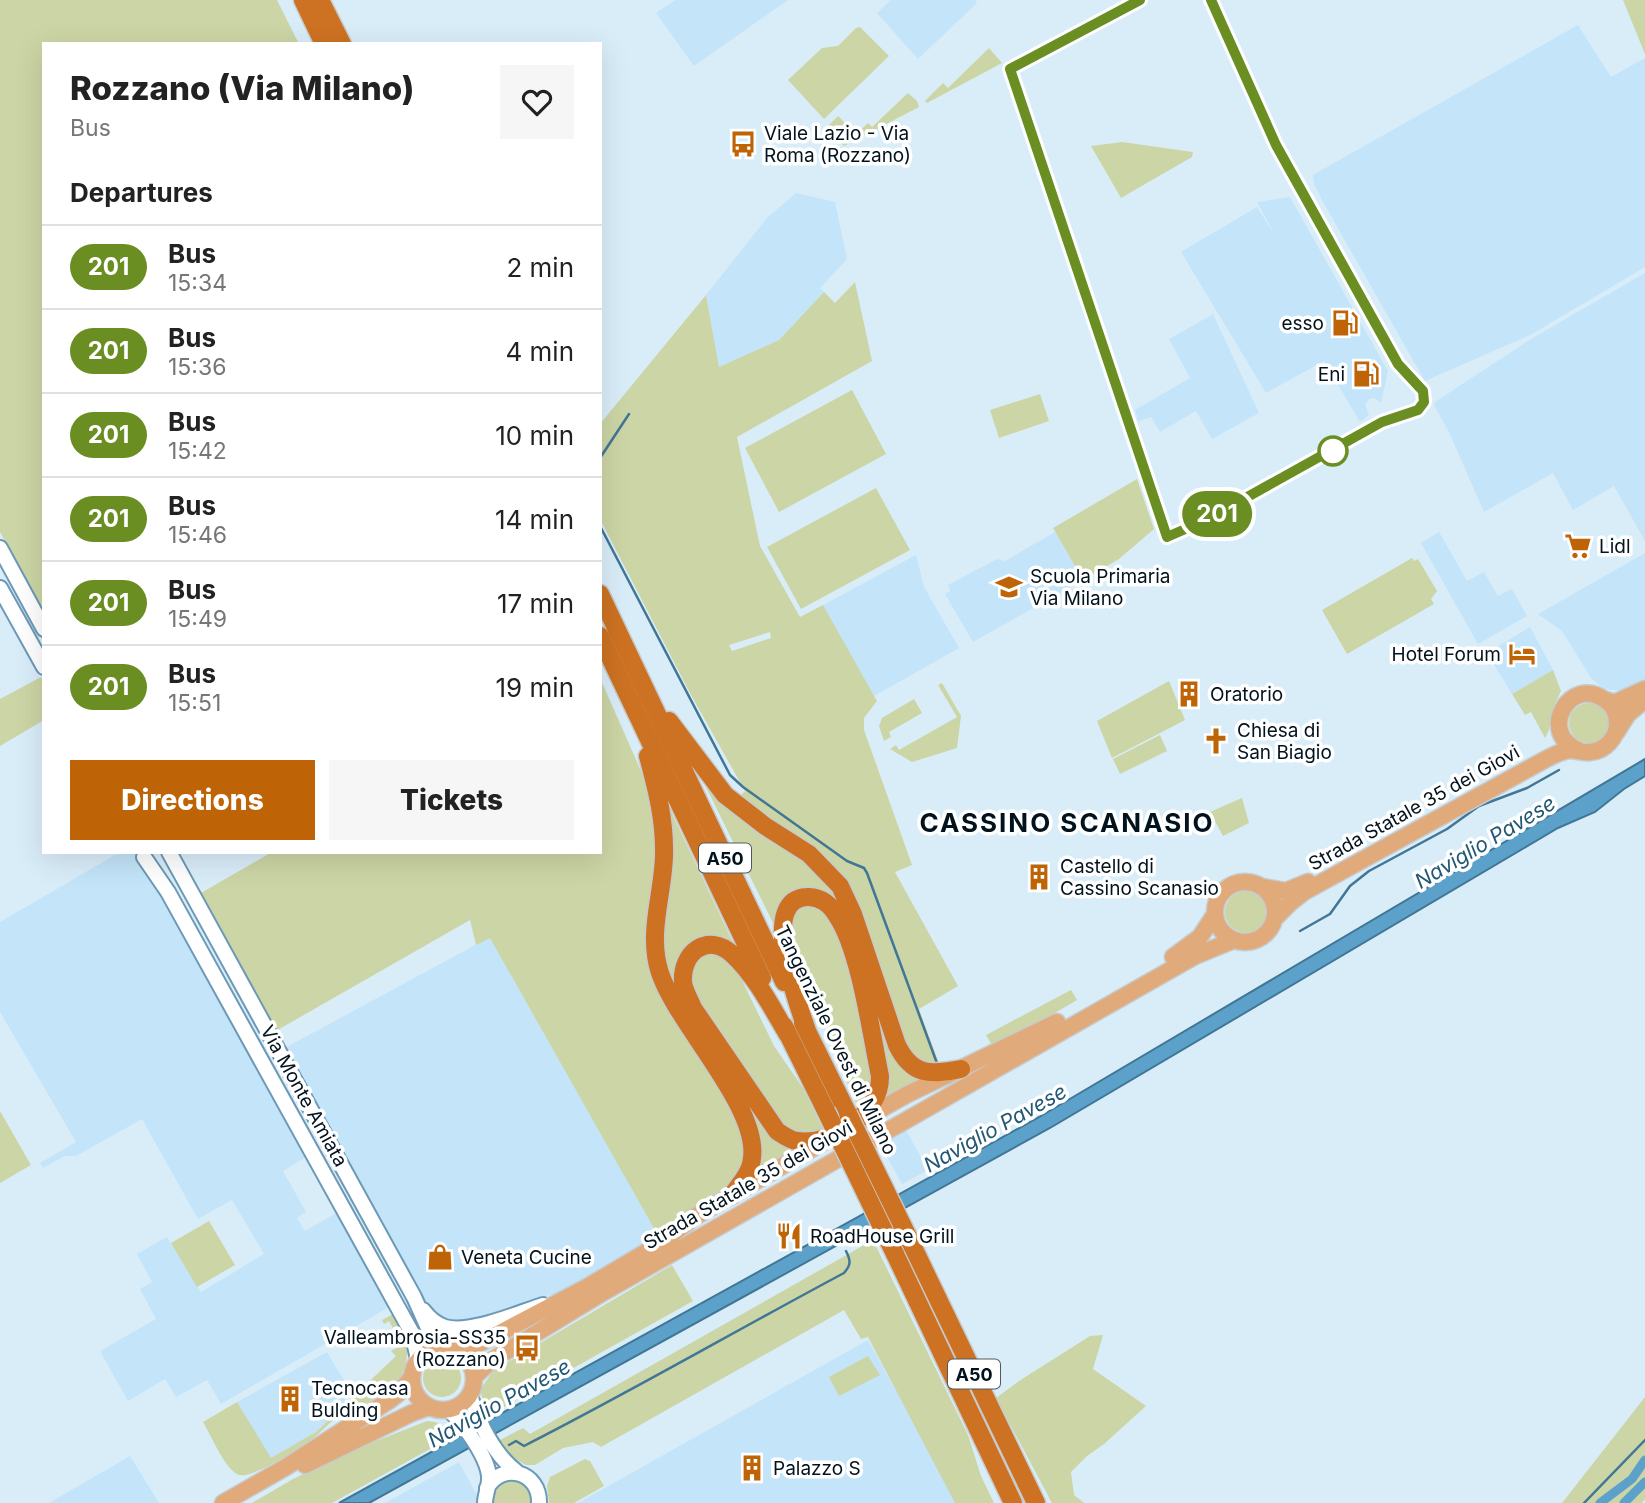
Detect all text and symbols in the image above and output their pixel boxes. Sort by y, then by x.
button: heart [500,65,574,139]
text: Rozzano (Via Milano) [70,68,414,108]
text: Bus [70,114,111,142]
place label: Viale Lazio - Via Roma (Rozzano) [764,122,911,167]
bus stop icon: Viale Lazio - Via Roma (Rozzano) [728,129,758,159]
text: Departures [70,177,213,208]
text: Bus [168,238,216,269]
text: 201 [88,252,129,281]
text: 2 min [506,252,574,283]
text: 15:34 [168,269,227,297]
fuel station icon: esso [1330,308,1360,338]
place label: esso [1281,312,1324,335]
text: Bus [168,322,216,353]
text: 201 [88,336,129,365]
text: 4 min [505,336,574,367]
text: 15:36 [168,353,226,381]
fuel station icon: Eni [1351,359,1381,389]
place label: Eni [1318,363,1345,386]
text: Bus [168,406,216,437]
text: 201 [88,420,129,449]
text: 10 min [495,420,574,451]
unlabelled marker [1318,436,1348,466]
text: 15:42 [168,437,227,465]
text: Bus [168,490,216,521]
line badge: 201 [1177,491,1257,537]
text: 201 [1196,499,1238,528]
text: 201 [88,504,129,533]
text: 14 min [495,504,574,535]
text: 15:46 [168,521,227,549]
supermarket icon: Lidl [1563,531,1593,561]
place label: Lidl [1599,535,1631,558]
place label: Scuola Primaria Via Milano [1030,565,1171,610]
school or university icon: Scuola Primaria Via Milano [994,572,1024,602]
text: Bus [168,574,216,605]
text: 201 [88,588,129,617]
text: 17 min [497,588,574,619]
text: 15:49 [168,605,227,633]
hotel icon: Hotel Forum [1507,639,1537,669]
place label: Hotel Forum [1392,643,1501,666]
text: Bus [168,658,216,689]
text: 201 [88,672,129,701]
text: 19 min [496,672,574,703]
building icon: Oratorio [1174,679,1204,709]
place label: Oratorio [1210,683,1283,706]
text: 15:51 [168,689,221,717]
place label: Chiesa di San Biagio [1237,719,1332,764]
church icon: Chiesa di San Biagio [1201,726,1231,756]
street label: Strada Statale 35 dei Giovi [1305,740,1523,876]
button: Directions [70,760,315,840]
button: Tickets [329,760,574,840]
water label: Naviglio Pavese [1410,790,1560,894]
district label: CASSINO SCANASIO [919,807,1215,838]
road number: A50 [699,844,751,872]
place label: Castello di Cassino Scanasio [1060,855,1219,900]
building icon: Castello di Cassino Scanasio [1024,862,1054,892]
street label: Tangenziale Ovest di Milano [770,922,902,1158]
street label: Via Monte Amiata [256,1021,352,1171]
water label: Naviglio Pavese [919,1078,1071,1178]
street label: Strada Statale 35 dei Giovi [639,1116,857,1254]
restaurant icon: RoadHouse Grill [774,1221,804,1251]
place label: RoadHouse Grill [810,1225,954,1248]
shop icon: Veneta Cucine [425,1242,455,1272]
place label: Veneta Cucine [461,1246,592,1269]
place label: Valleambrosia-SS35 (Rozzano) [324,1326,506,1371]
bus stop icon: Valleambrosia-SS35 (Rozzano) [512,1333,542,1363]
water label: Naviglio Pavese [423,1353,575,1453]
road number: A50 [948,1359,1000,1388]
place label: Tecnocasa Bulding [311,1377,409,1422]
building icon: Tecnocasa Bulding [275,1384,305,1414]
building icon: Palazzo S [737,1453,767,1483]
place label: Palazzo S [773,1457,861,1480]

